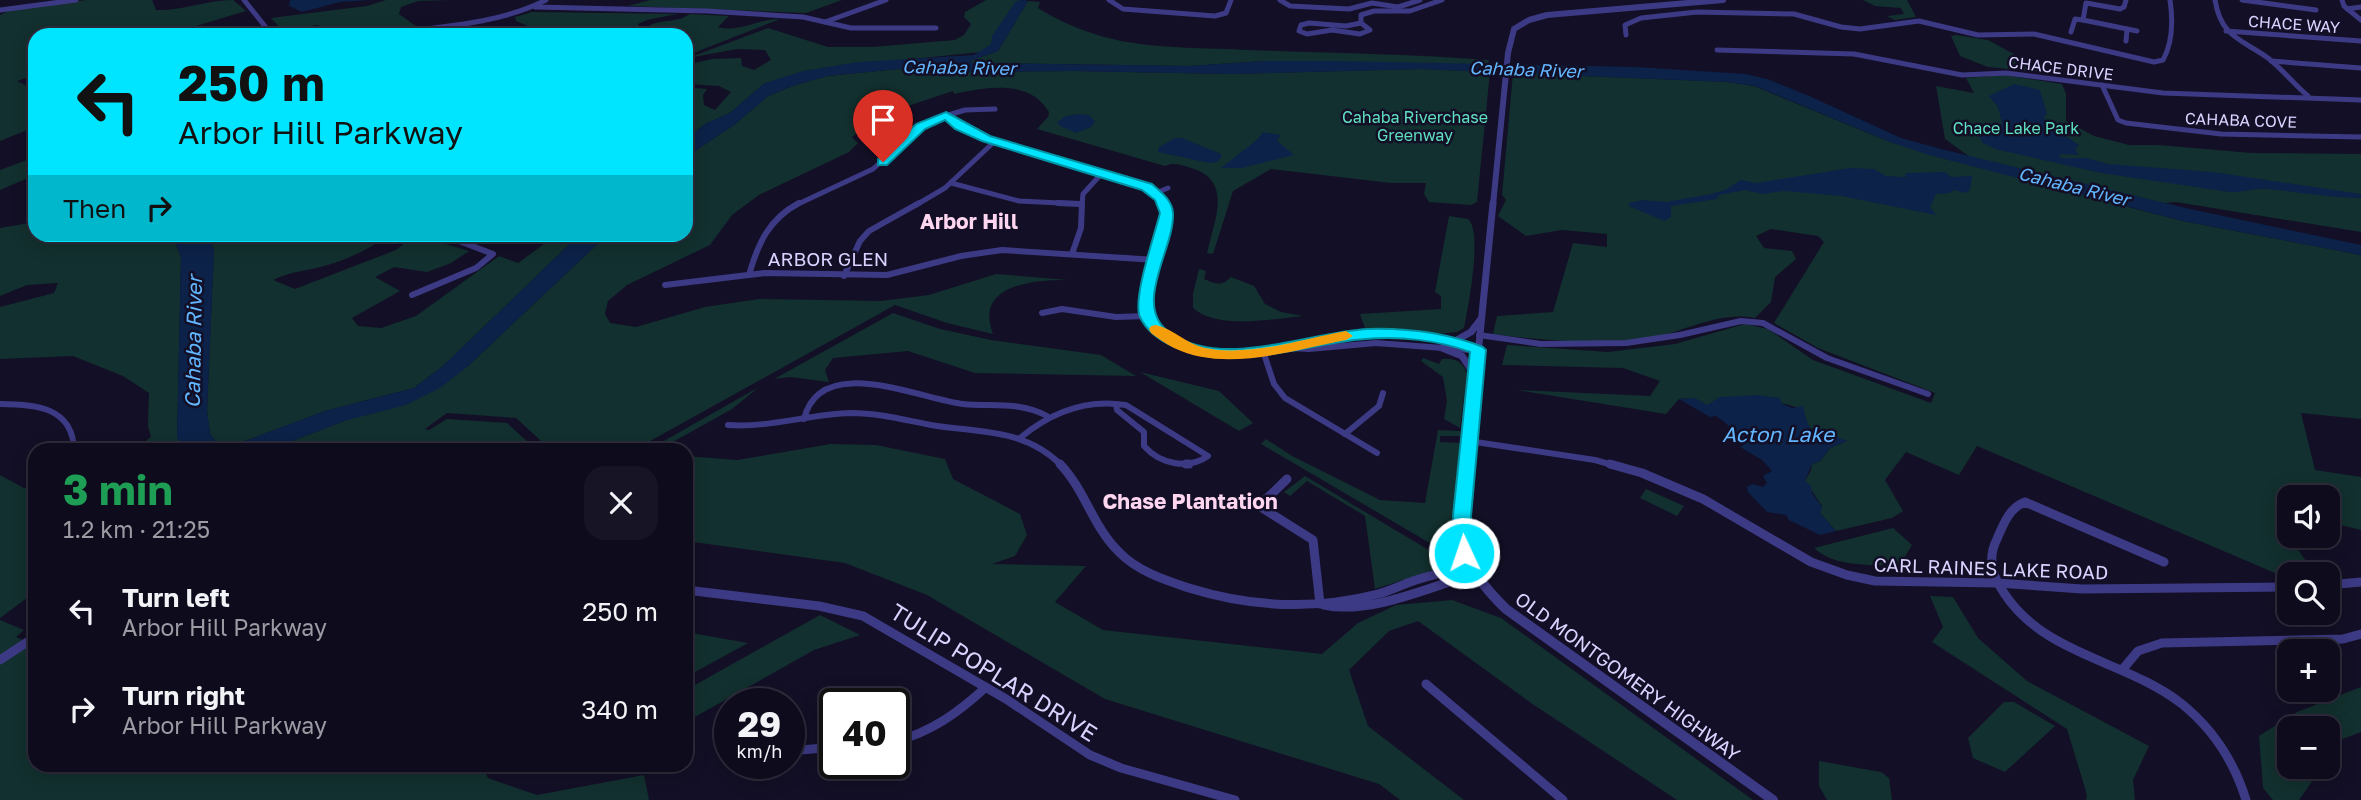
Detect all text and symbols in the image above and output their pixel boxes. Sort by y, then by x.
street label: CHACE WAY [2247,11,2341,37]
street label: CHACE DRIVE [2007,52,2115,84]
text: 250 m [178,53,325,112]
water label: Cahaba River [902,55,1019,79]
icon: left [63,56,154,147]
water label: Cahaba River [1469,56,1586,82]
pin [853,90,913,162]
icon: arrive [864,101,902,139]
park label: Cahaba Riverchase Greenway [1342,107,1488,145]
street label: CAHABA COVE [2185,108,2297,132]
text: Arbor Hill Parkway [178,113,463,151]
park label: Chace Lake Park [1953,118,2079,138]
water label: Cahaba River [2016,162,2135,211]
icon: right [140,189,178,227]
text: Then [63,193,126,224]
district label: Arbor Hill [920,208,1018,234]
street label: ARBOR GLEN [768,247,888,270]
water label: Cahaba River [179,273,207,409]
water label: Acton Lake [1722,421,1836,447]
text: 3 min [63,464,173,514]
button: close [584,466,658,540]
map controls [2277,485,2340,779]
button: sound [2277,485,2340,548]
district label: Chase Plantation [1102,488,1278,514]
text: 1.2 km · 21:25 [63,515,210,543]
position arrow [1427,516,1501,590]
street label: CARL RAINES LAKE ROAD [1873,552,2109,584]
button: search [2277,562,2340,625]
text: Turn left [122,582,230,613]
street label: OLD MONTGOMERY HIGHWAY [1511,587,1745,765]
icon: left [63,592,101,630]
text: 250 m [582,596,658,627]
street label: TULIP POPLAR DRIVE [886,597,1102,747]
text: Arbor Hill Parkway [122,613,327,641]
button: + [2277,639,2340,702]
text: Turn right [122,680,245,711]
speed limit sign: 40 [819,688,910,779]
icon: right [63,690,101,728]
text: 340 m [581,694,658,725]
text: 29 [738,703,781,745]
text: Arbor Hill Parkway [122,711,327,739]
button: − [2277,716,2340,779]
text: km/h [737,740,782,762]

